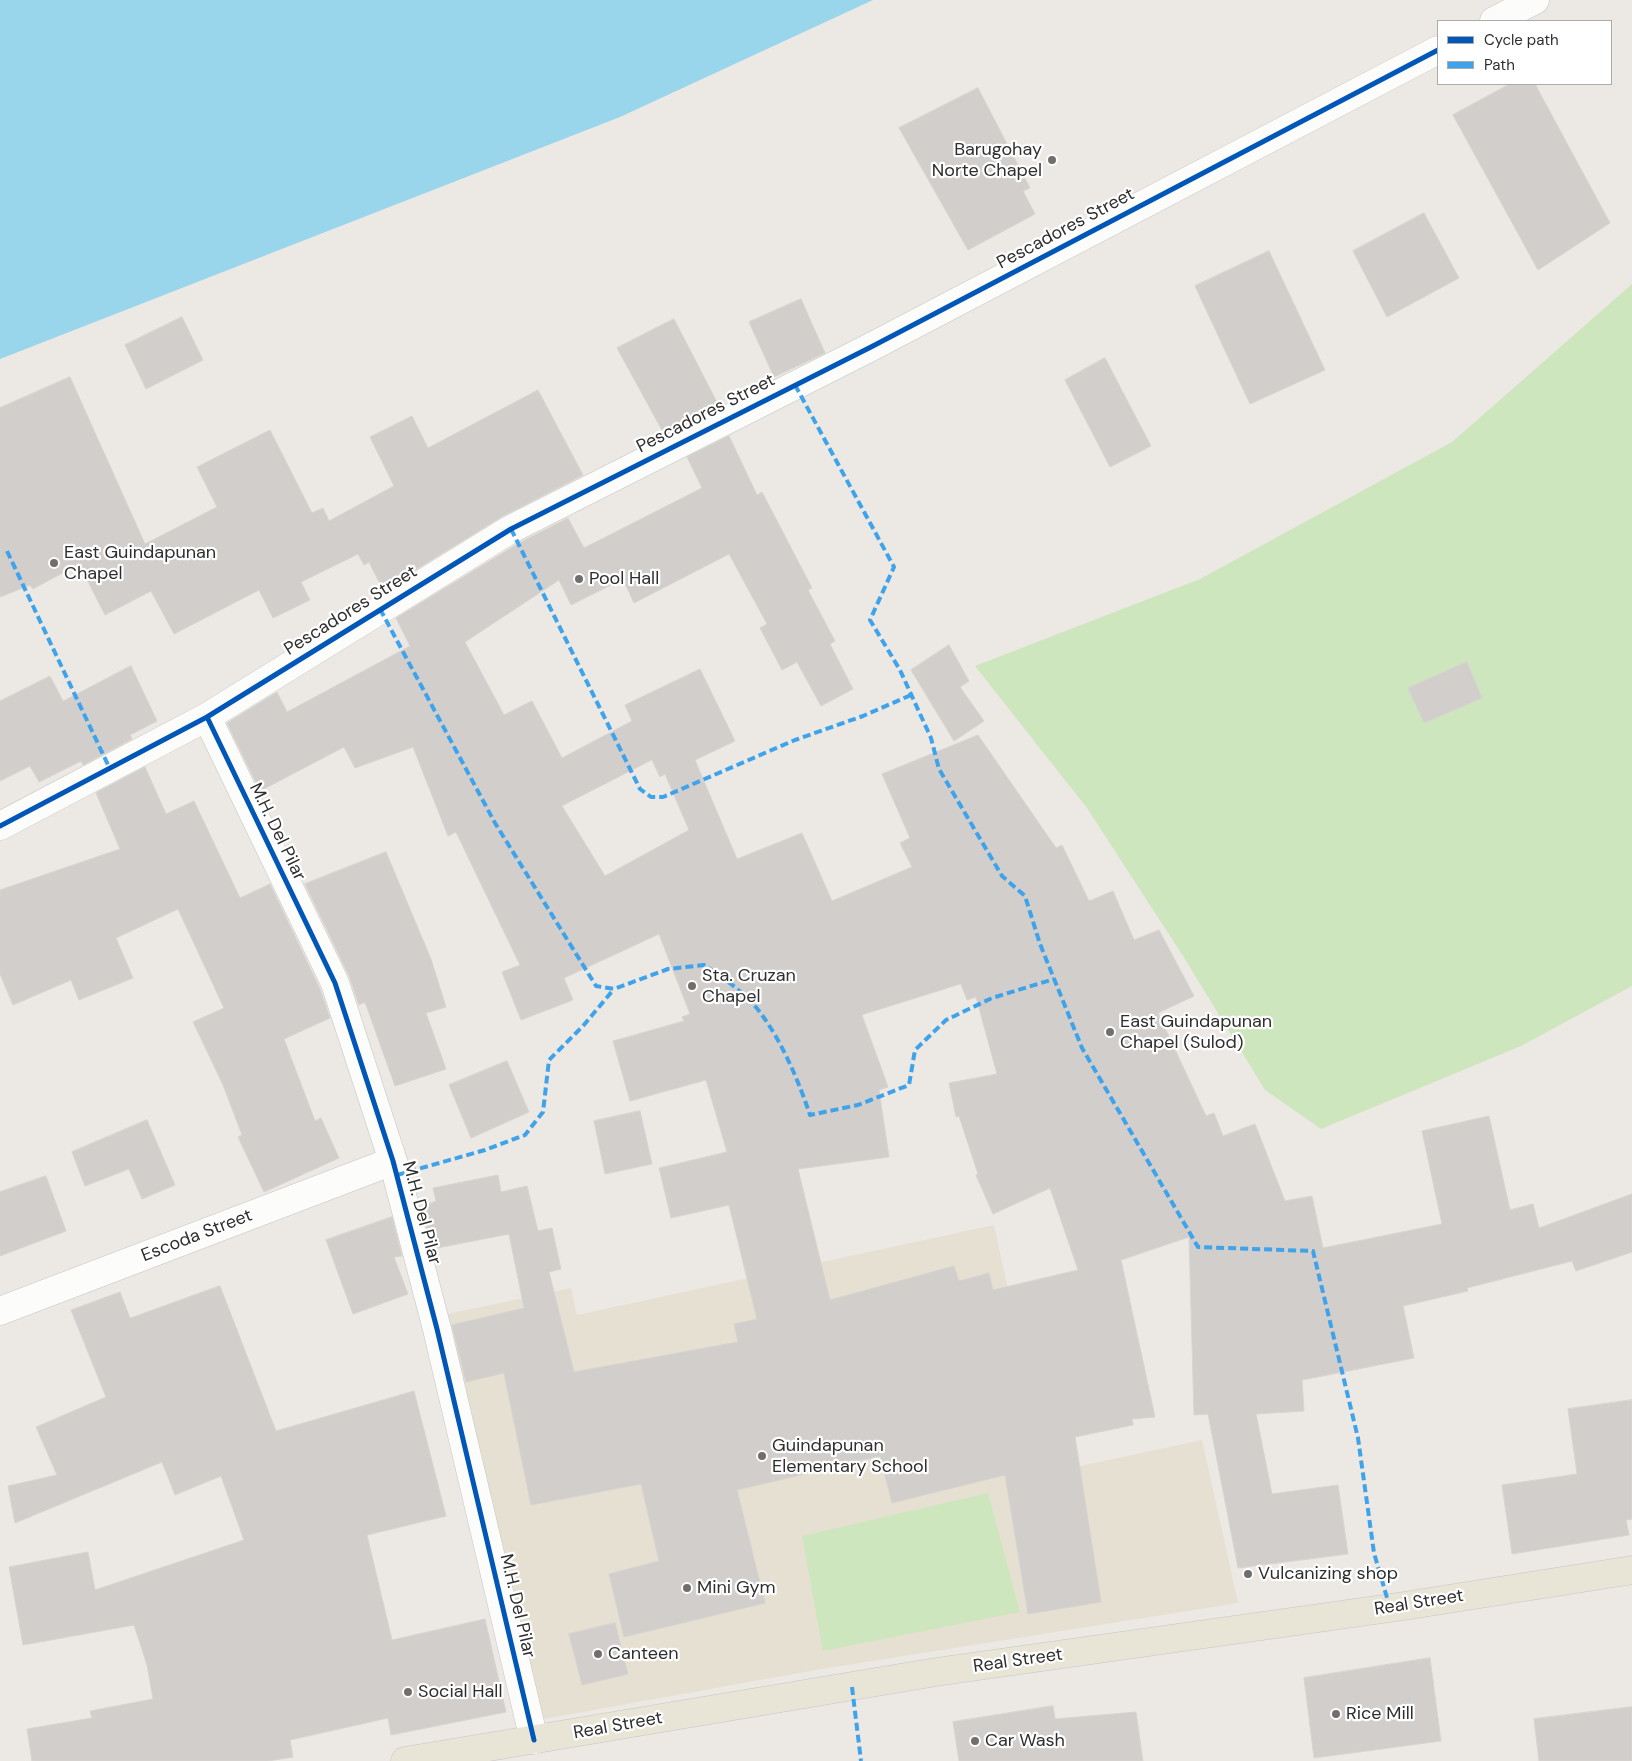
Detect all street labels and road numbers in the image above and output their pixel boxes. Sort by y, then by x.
street label: Pescadores Street [994,184,1138,274]
street label: Pescadores Street [633,370,779,458]
street label: Pescadores Street [281,561,421,661]
street label: M.H. Del Pilar [244,780,310,884]
street label: M.H. Del Pilar [397,1159,445,1267]
street label: Escoda Street [138,1205,256,1267]
street label: M.H. Del Pilar [495,1552,539,1660]
street label: Real Street [1373,1585,1465,1621]
street label: Real Street [972,1644,1064,1678]
street label: Real Street [572,1708,664,1744]

